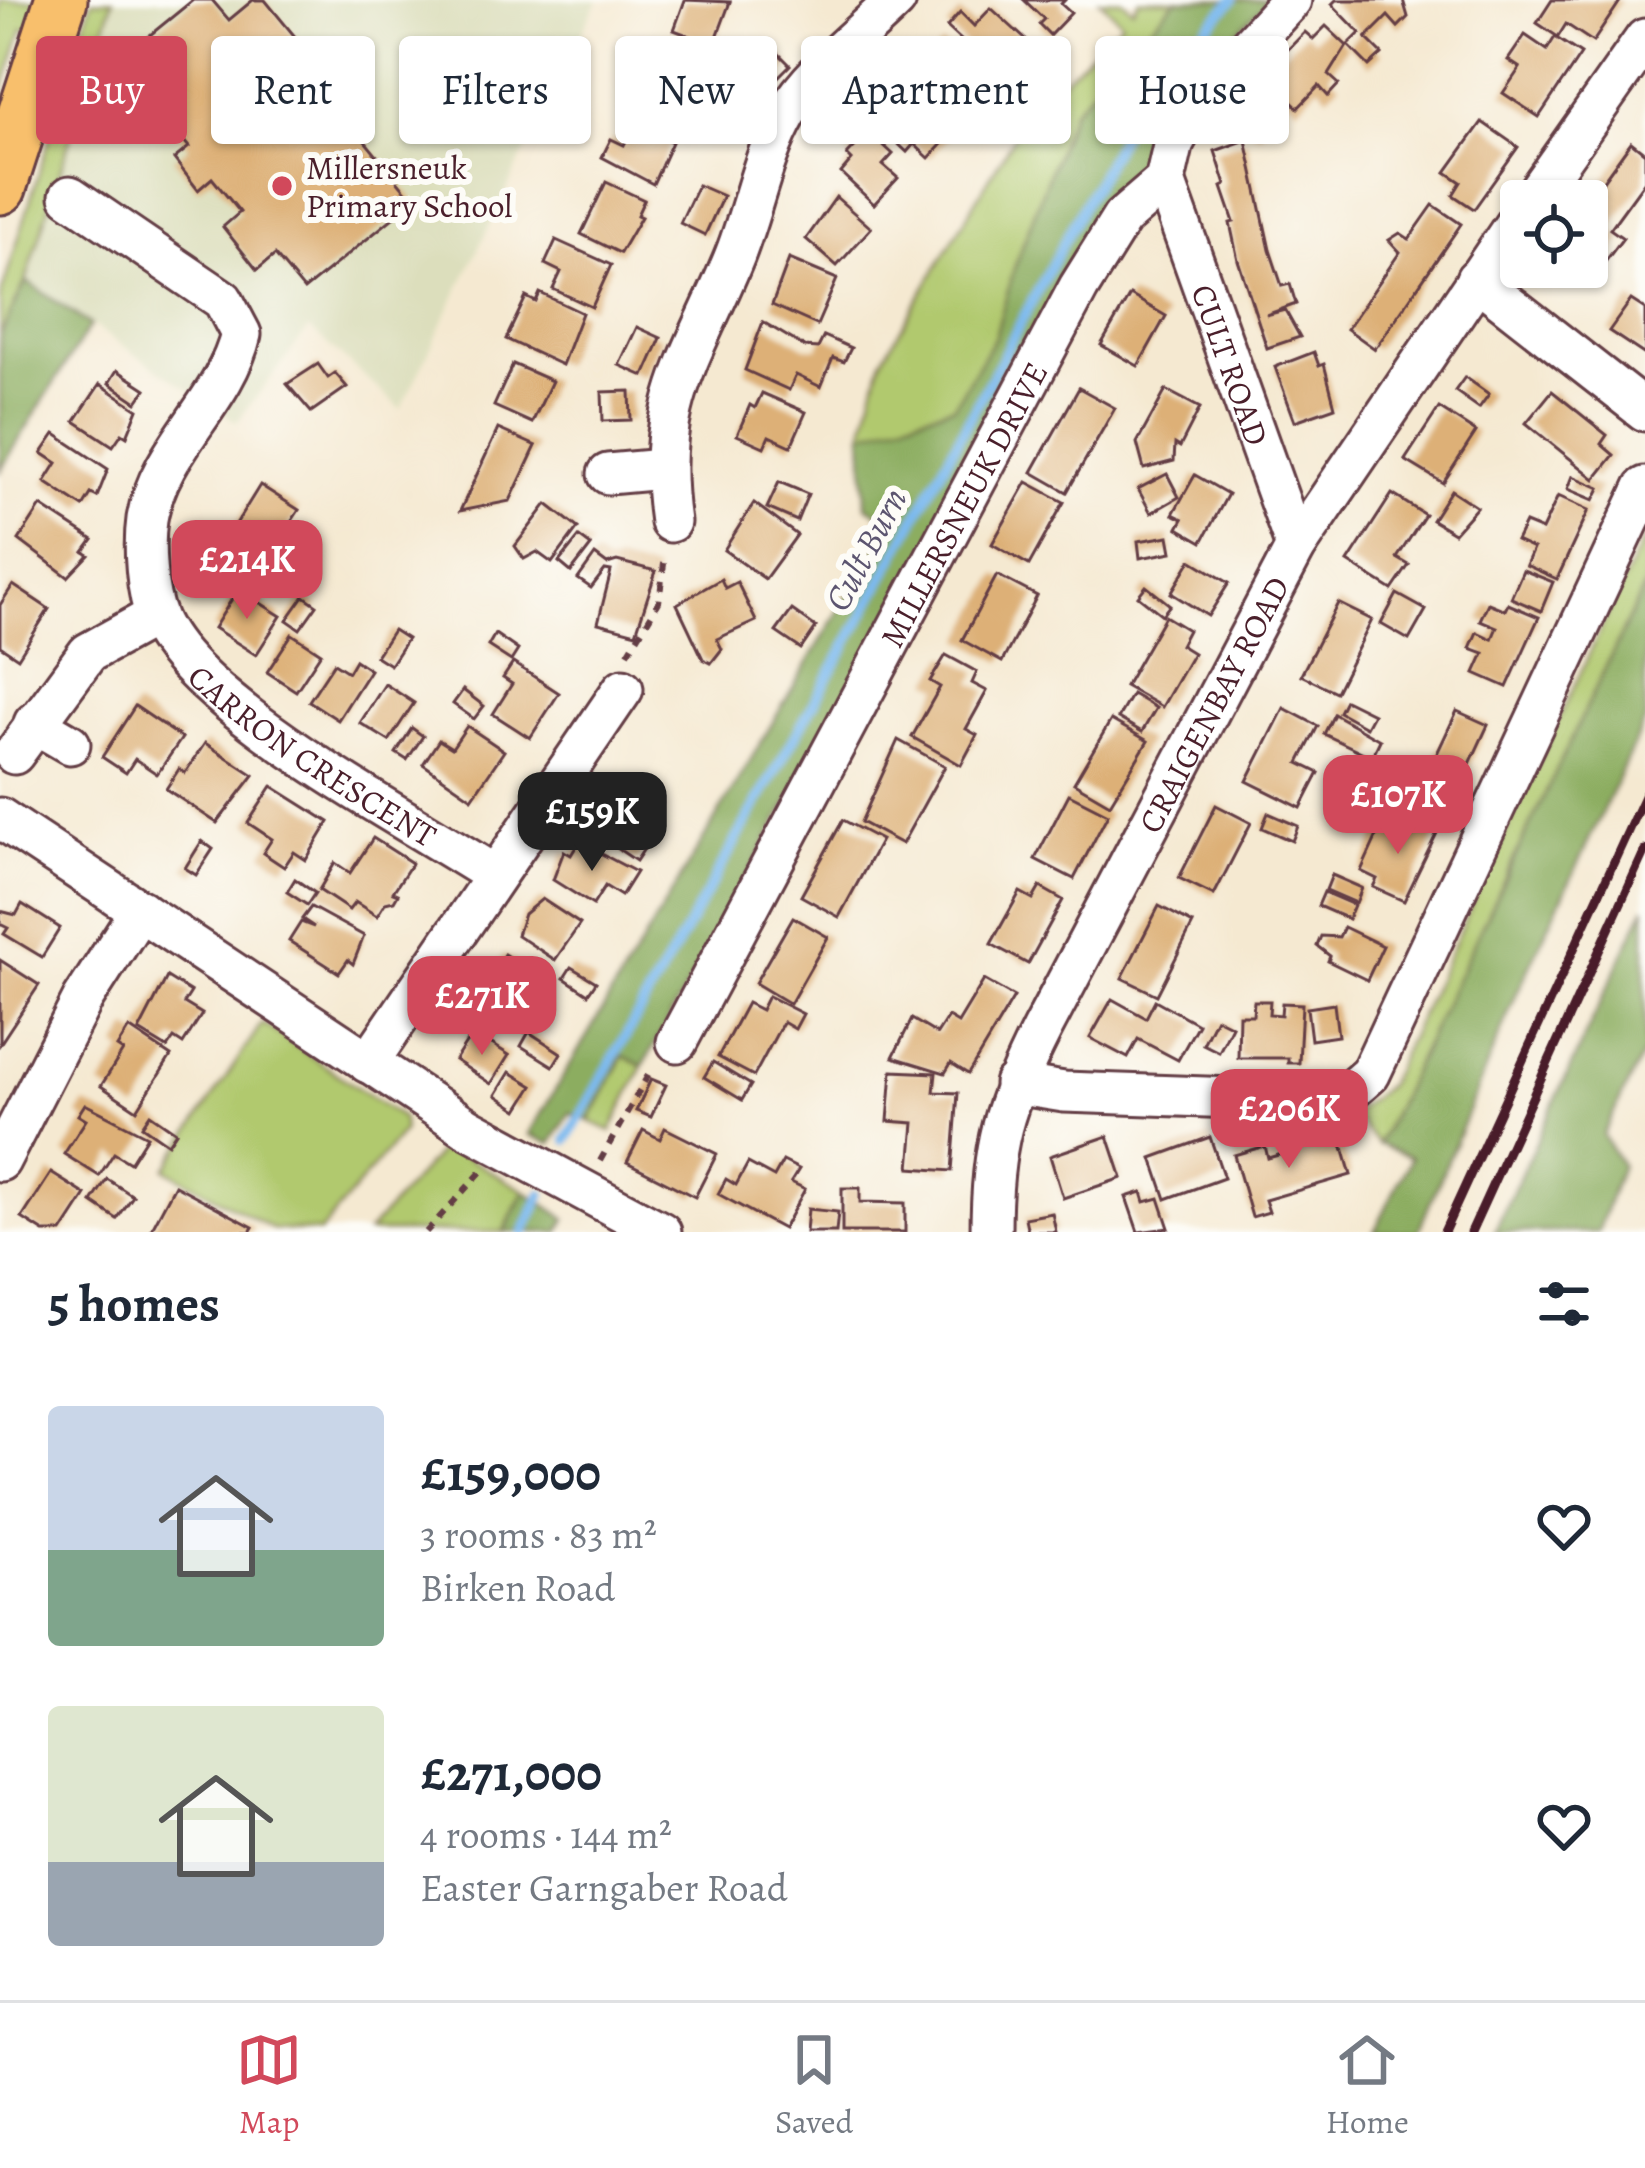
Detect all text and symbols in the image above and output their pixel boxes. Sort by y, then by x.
chip: Buy [36,36,187,144]
chip: Rent [211,36,375,144]
chip: Filters [399,36,591,144]
chip: New [615,36,777,144]
chip: Apartment [801,36,1071,144]
chip: House [1095,36,1289,144]
place label: Millersneuk Primary School [306,145,512,228]
marker: Millersneuk Primary School [269,173,295,199]
map controls [1500,180,1608,288]
button: locate [1500,180,1608,288]
street label: CULT ROAD [1181,278,1280,451]
street label: MILLERSNEUK DRIVE [869,354,1058,655]
water label: Cult Burn [813,479,918,619]
pin: £214K [163,520,331,622]
text: £214K [199,532,296,585]
street label: CRAIGENBAY ROAD [1127,568,1300,841]
street label: CARRON CRESCENT [178,655,445,857]
pin: £107K [1314,755,1482,857]
text: £107K [1350,767,1446,820]
pin: £159K [508,772,676,874]
text: £159K [545,784,639,837]
pin: £271K [398,956,566,1058]
text: £271K [434,968,530,1021]
pin: £206K [1205,1069,1373,1171]
text: £206K [1238,1081,1340,1134]
text: 5 homes [48,1269,220,1339]
icon: filters [1531,1271,1597,1337]
text: £159,000 [420,1438,601,1508]
icon: home [144,1454,288,1598]
icon: heart [1531,1493,1597,1559]
text: 3 rooms · 83 m² [420,1508,657,1561]
text: Birken Road [420,1561,615,1614]
text: £271,000 [420,1738,602,1808]
icon: home [144,1754,288,1898]
icon: heart [1531,1793,1597,1859]
text: 4 rooms · 144 m² [420,1808,672,1861]
text: Easter Garngaber Road [420,1861,788,1914]
tab: Map [236,2027,302,2144]
tab: Saved [775,2027,853,2144]
tab: Home [1326,2027,1409,2144]

